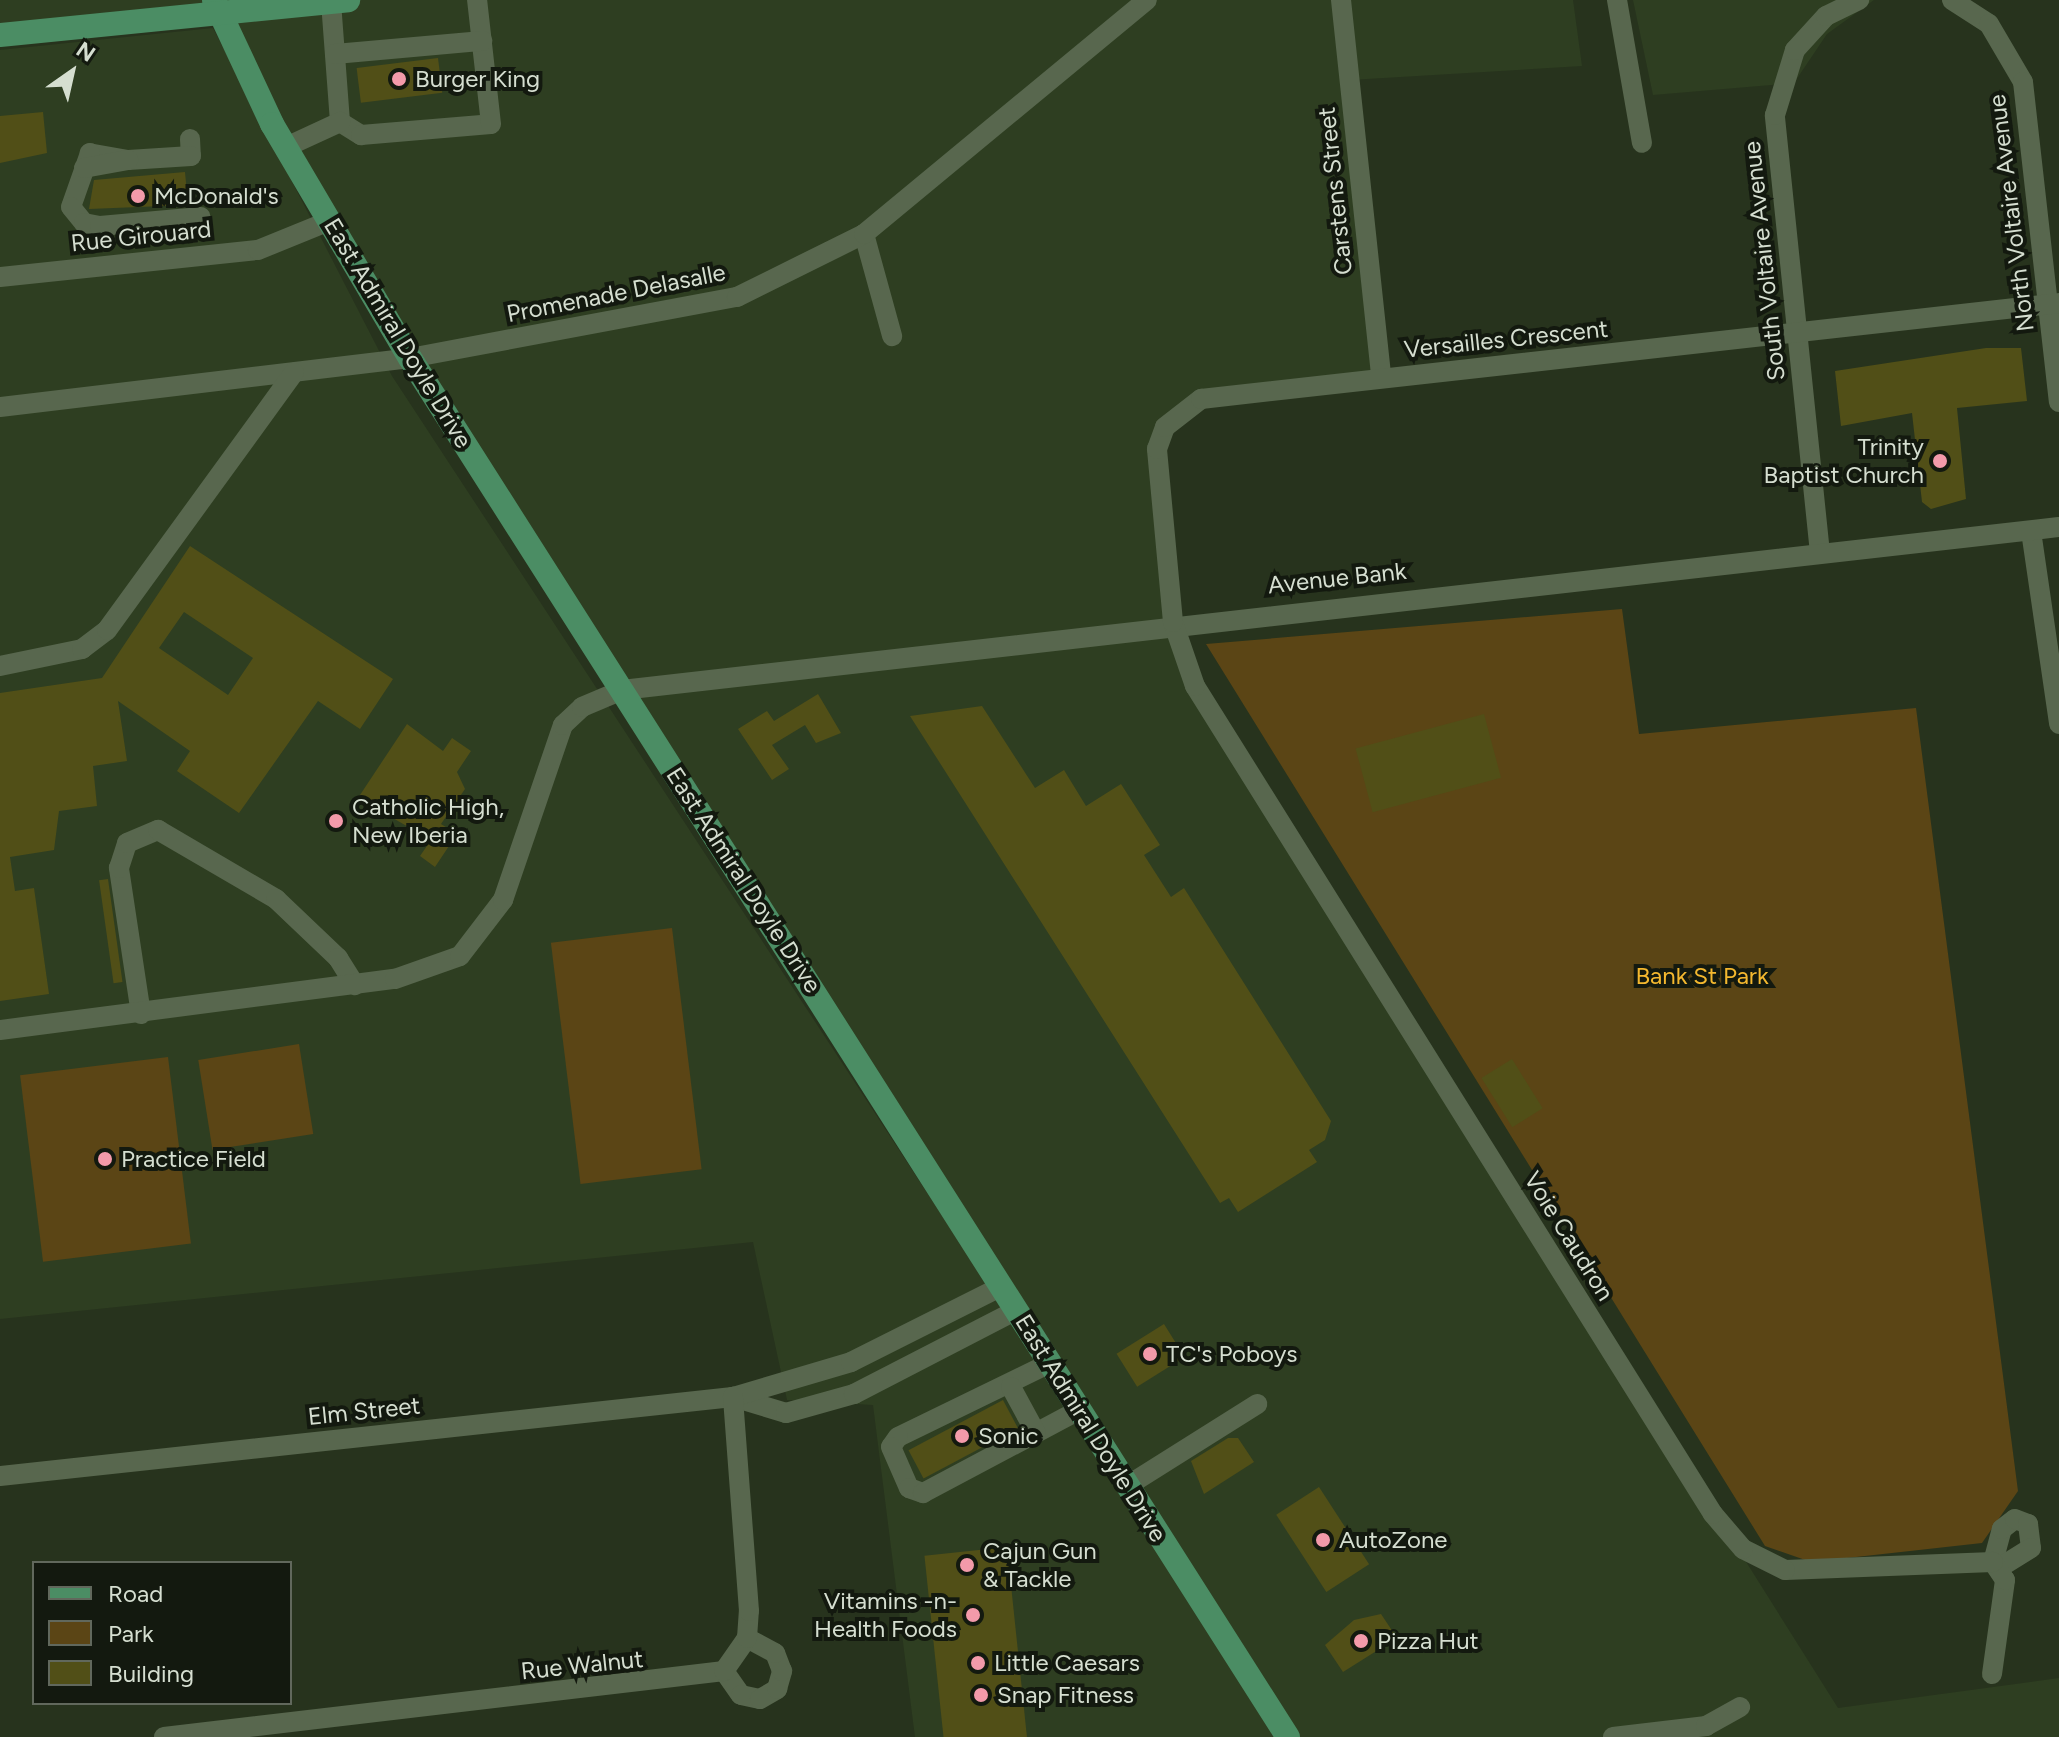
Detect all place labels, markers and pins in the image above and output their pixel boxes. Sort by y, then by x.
place label: Burger King [415,65,540,93]
marker: Burger King [390,70,408,88]
place label: McDonald's [154,182,279,210]
marker: McDonald's [129,187,147,205]
place label: Trinity Baptist Church [1764,433,1924,489]
marker: Trinity Baptist Church [1931,452,1949,470]
place label: Catholic High, New Iberia [352,793,504,849]
marker: Catholic High, New Iberia [327,812,345,830]
place label: Practice Field [121,1145,266,1173]
marker: Practice Field [96,1150,114,1168]
place label: TC's Poboys [1166,1340,1298,1368]
marker: TC's Poboys [1141,1345,1159,1363]
place label: Sonic [978,1422,1039,1450]
marker: Sonic [953,1427,971,1445]
place label: AutoZone [1339,1526,1447,1554]
marker: AutoZone [1314,1531,1332,1549]
place label: Cajun Gun & Tackle [983,1537,1097,1593]
marker: Cajun Gun & Tackle [958,1556,976,1574]
place label: Vitamins -n- Health Foods [814,1587,957,1643]
marker: Vitamins -n- Health Foods [964,1606,982,1624]
place label: Pizza Hut [1377,1627,1479,1655]
marker: Pizza Hut [1352,1632,1370,1650]
place label: Little Caesars [994,1649,1140,1677]
marker: Little Caesars [969,1654,987,1672]
place label: Snap Fitness [997,1681,1134,1709]
marker: Snap Fitness [972,1686,990,1704]

